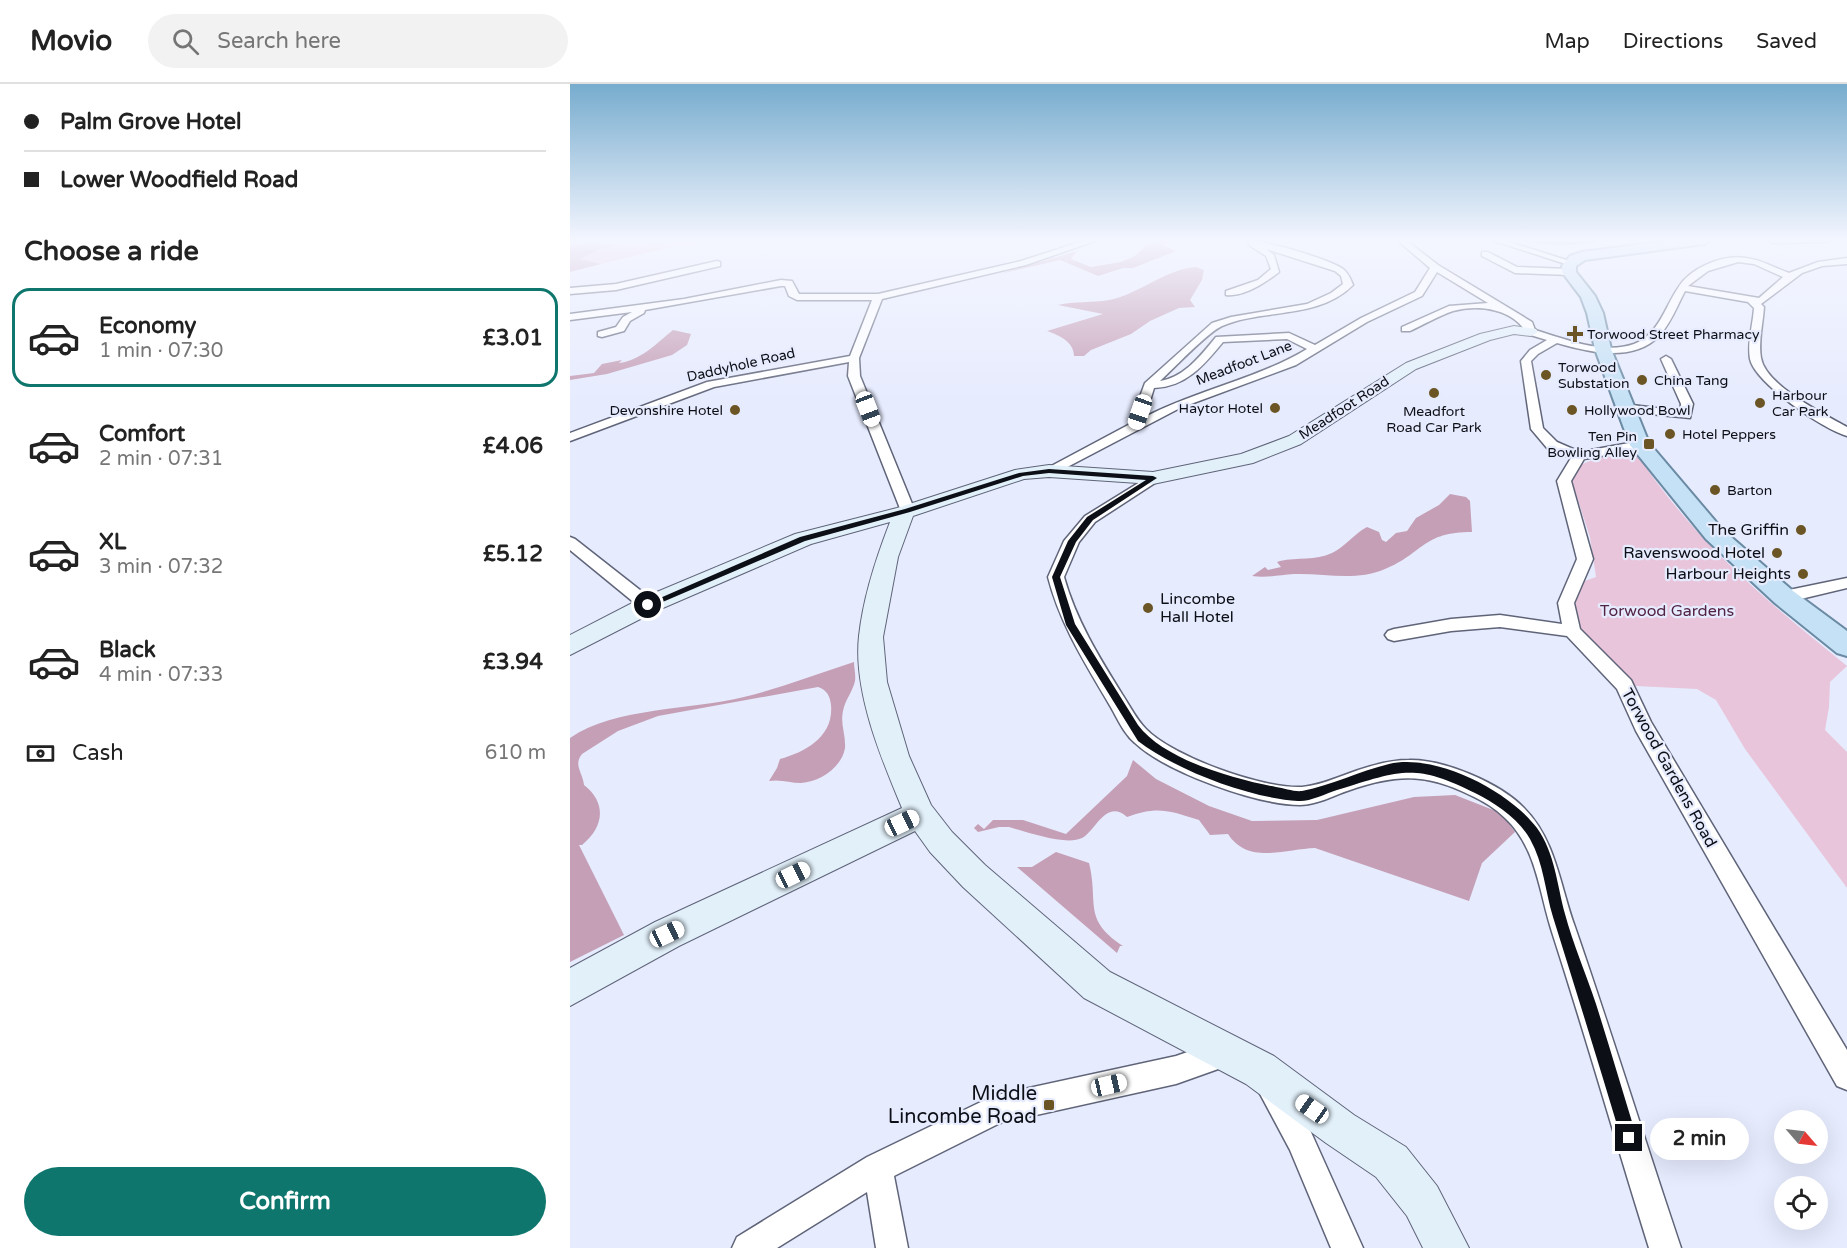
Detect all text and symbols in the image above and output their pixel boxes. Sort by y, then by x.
search box [148,14,568,68]
text: Movio [30,24,112,58]
icon: search [169,25,202,58]
text: Search here [217,28,341,54]
text: Map [1544,29,1590,54]
text: Directions [1623,29,1723,54]
text: Saved [1756,29,1817,54]
text: Palm Grove Hotel [60,109,241,135]
text: Lower Woodfield Road [60,167,298,193]
text: Choose a ride [24,235,199,268]
icon: car [27,311,81,365]
text: Economy [99,313,196,339]
text: £3.01 [483,325,543,351]
place label: Torwood Street Pharmacy [1587,326,1760,343]
marker: Torwood Street Pharmacy [1568,327,1582,341]
street label: Meadfoot Lane [1194,337,1294,389]
text: 1 min · 07:30 [99,339,223,363]
street label: Daddyhole Road [685,344,797,386]
place label: Torwood Substation [1558,359,1629,392]
marker: Torwood Substation [1539,368,1553,382]
place label: China Tang [1654,372,1728,389]
street label: Meadfoot Road [1296,373,1392,443]
marker: China Tang [1635,373,1649,387]
marker: Meadfort Road Car Park [1427,386,1441,400]
place label: Harbour Car Park [1772,387,1829,420]
car [853,389,883,429]
car [1126,392,1154,432]
marker: Harbour Car Park [1753,396,1767,410]
place label: Haytor Hotel [1179,400,1263,417]
marker: Haytor Hotel [1268,401,1282,415]
place label: Devonshire Hotel [610,402,723,419]
place label: Hollywood Bowl [1584,402,1690,419]
marker: Devonshire Hotel [728,403,742,417]
place label: Meadfort Road Car Park [1386,403,1482,436]
marker: Hollywood Bowl [1565,403,1579,417]
icon: car [27,419,81,473]
text: Comfort [99,421,185,447]
place label: Hotel Peppers [1682,426,1776,443]
marker: Hotel Peppers [1663,427,1677,441]
place label: Ten Pin Bowling Alley [1547,428,1637,461]
text: £4.06 [483,433,543,459]
marker: Ten Pin Bowling Alley [1642,437,1656,451]
text: 2 min · 07:31 [99,447,223,471]
place label: Barton [1727,482,1772,499]
marker: Barton [1708,483,1722,497]
place label: The Griffin [1708,520,1789,540]
marker: The Griffin [1794,523,1808,537]
icon: car [27,527,81,581]
text: XL [99,529,126,555]
text: £5.12 [483,541,543,567]
place label: Ravenswood Hotel [1623,543,1765,563]
marker: Ravenswood Hotel [1770,546,1784,560]
text: 3 min · 07:32 [99,555,223,579]
place label: Harbour Heights [1666,564,1791,584]
marker: Harbour Heights [1796,567,1810,581]
place label: Lincombe Hall Hotel [1160,589,1235,627]
route start [634,591,661,618]
marker: Lincombe Hall Hotel [1141,601,1155,615]
park label: Torwood Gardens [1600,601,1734,621]
icon: car [27,635,81,689]
text: Black [99,637,156,663]
text: £3.94 [483,649,543,675]
text: 4 min · 07:33 [99,663,223,687]
street label: Torwood Gardens Road [1617,685,1721,851]
icon: cash [24,737,57,770]
text: Cash [72,740,124,766]
text: 610 m [485,741,546,765]
car [882,807,922,839]
car [773,859,813,891]
car [647,918,687,950]
car [1089,1072,1129,1098]
place label: Middle Lincombe Road [888,1082,1037,1129]
car [1292,1091,1332,1127]
marker: Middle Lincombe Road [1042,1098,1056,1112]
north arrow [1774,1110,1828,1164]
map controls [1774,1110,1828,1230]
callout: 2 min [1650,1117,1749,1159]
route end [1615,1124,1642,1151]
text: 2 min [1673,1127,1726,1151]
button: Confirm [24,1167,546,1236]
button: locate [1774,1176,1828,1230]

